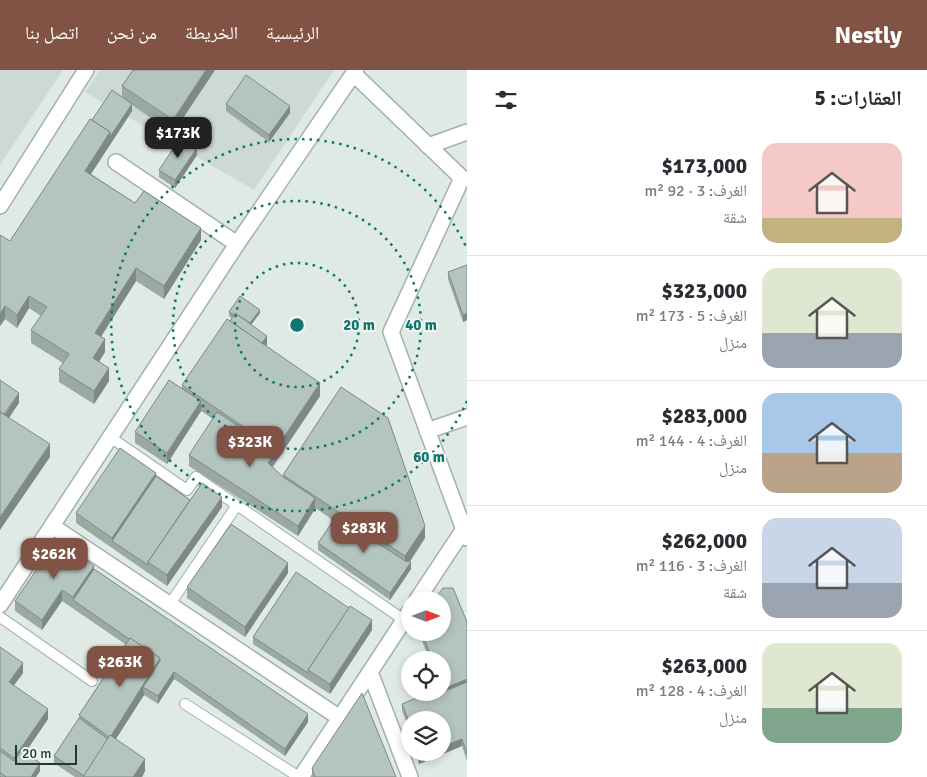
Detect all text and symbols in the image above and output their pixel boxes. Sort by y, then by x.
text: Nestly [835,20,902,50]
text: اتصل بنا [25,22,79,44]
text: من نحن [107,22,157,44]
text: الخريطة [185,22,238,44]
text: الرئيسية [266,22,319,44]
text: العقارات: 5 [814,85,902,111]
icon: filters [492,86,520,114]
pin: $173K [143,116,213,159]
text: $173K [156,123,200,143]
text: $173,000 [661,153,747,179]
icon: home [802,163,862,223]
text: الغرف: 3 · 92 m² [644,181,747,201]
text: شقة [723,208,747,228]
text: $323,000 [661,278,747,304]
icon: home [802,288,862,348]
text: الغرف: 5 · 173 m² [636,306,747,326]
centre of rings [288,316,306,334]
text: 20 m [343,316,375,334]
text: 40 m [405,316,437,334]
text: منزل [719,333,747,353]
text: $283,000 [661,403,747,429]
icon: home [802,413,862,473]
pin: $323K [215,426,285,468]
text: الغرف: 4 · 144 m² [636,431,747,451]
text: $323K [228,432,272,452]
text: 60 m [413,448,445,466]
text: منزل [719,458,747,478]
pin: $283K [329,512,399,554]
text: $283K [342,518,386,538]
text: $262,000 [661,528,747,554]
pin: $262K [19,538,89,580]
icon: home [802,538,862,598]
text: $262K [32,544,76,564]
text: الغرف: 3 · 116 m² [636,556,747,576]
text: شقة [723,583,747,603]
north arrow [401,591,451,641]
map controls [401,591,451,761]
pin: $263K [85,646,155,688]
button: locate [401,651,451,701]
text: $263K [98,652,142,672]
text: $263,000 [661,653,747,679]
icon: home [802,663,862,723]
text: الغرف: 4 · 128 m² [636,681,747,701]
text: منزل [719,708,747,728]
button: layers [401,711,451,761]
scale bar [15,742,78,765]
text: 20 m [22,745,51,762]

